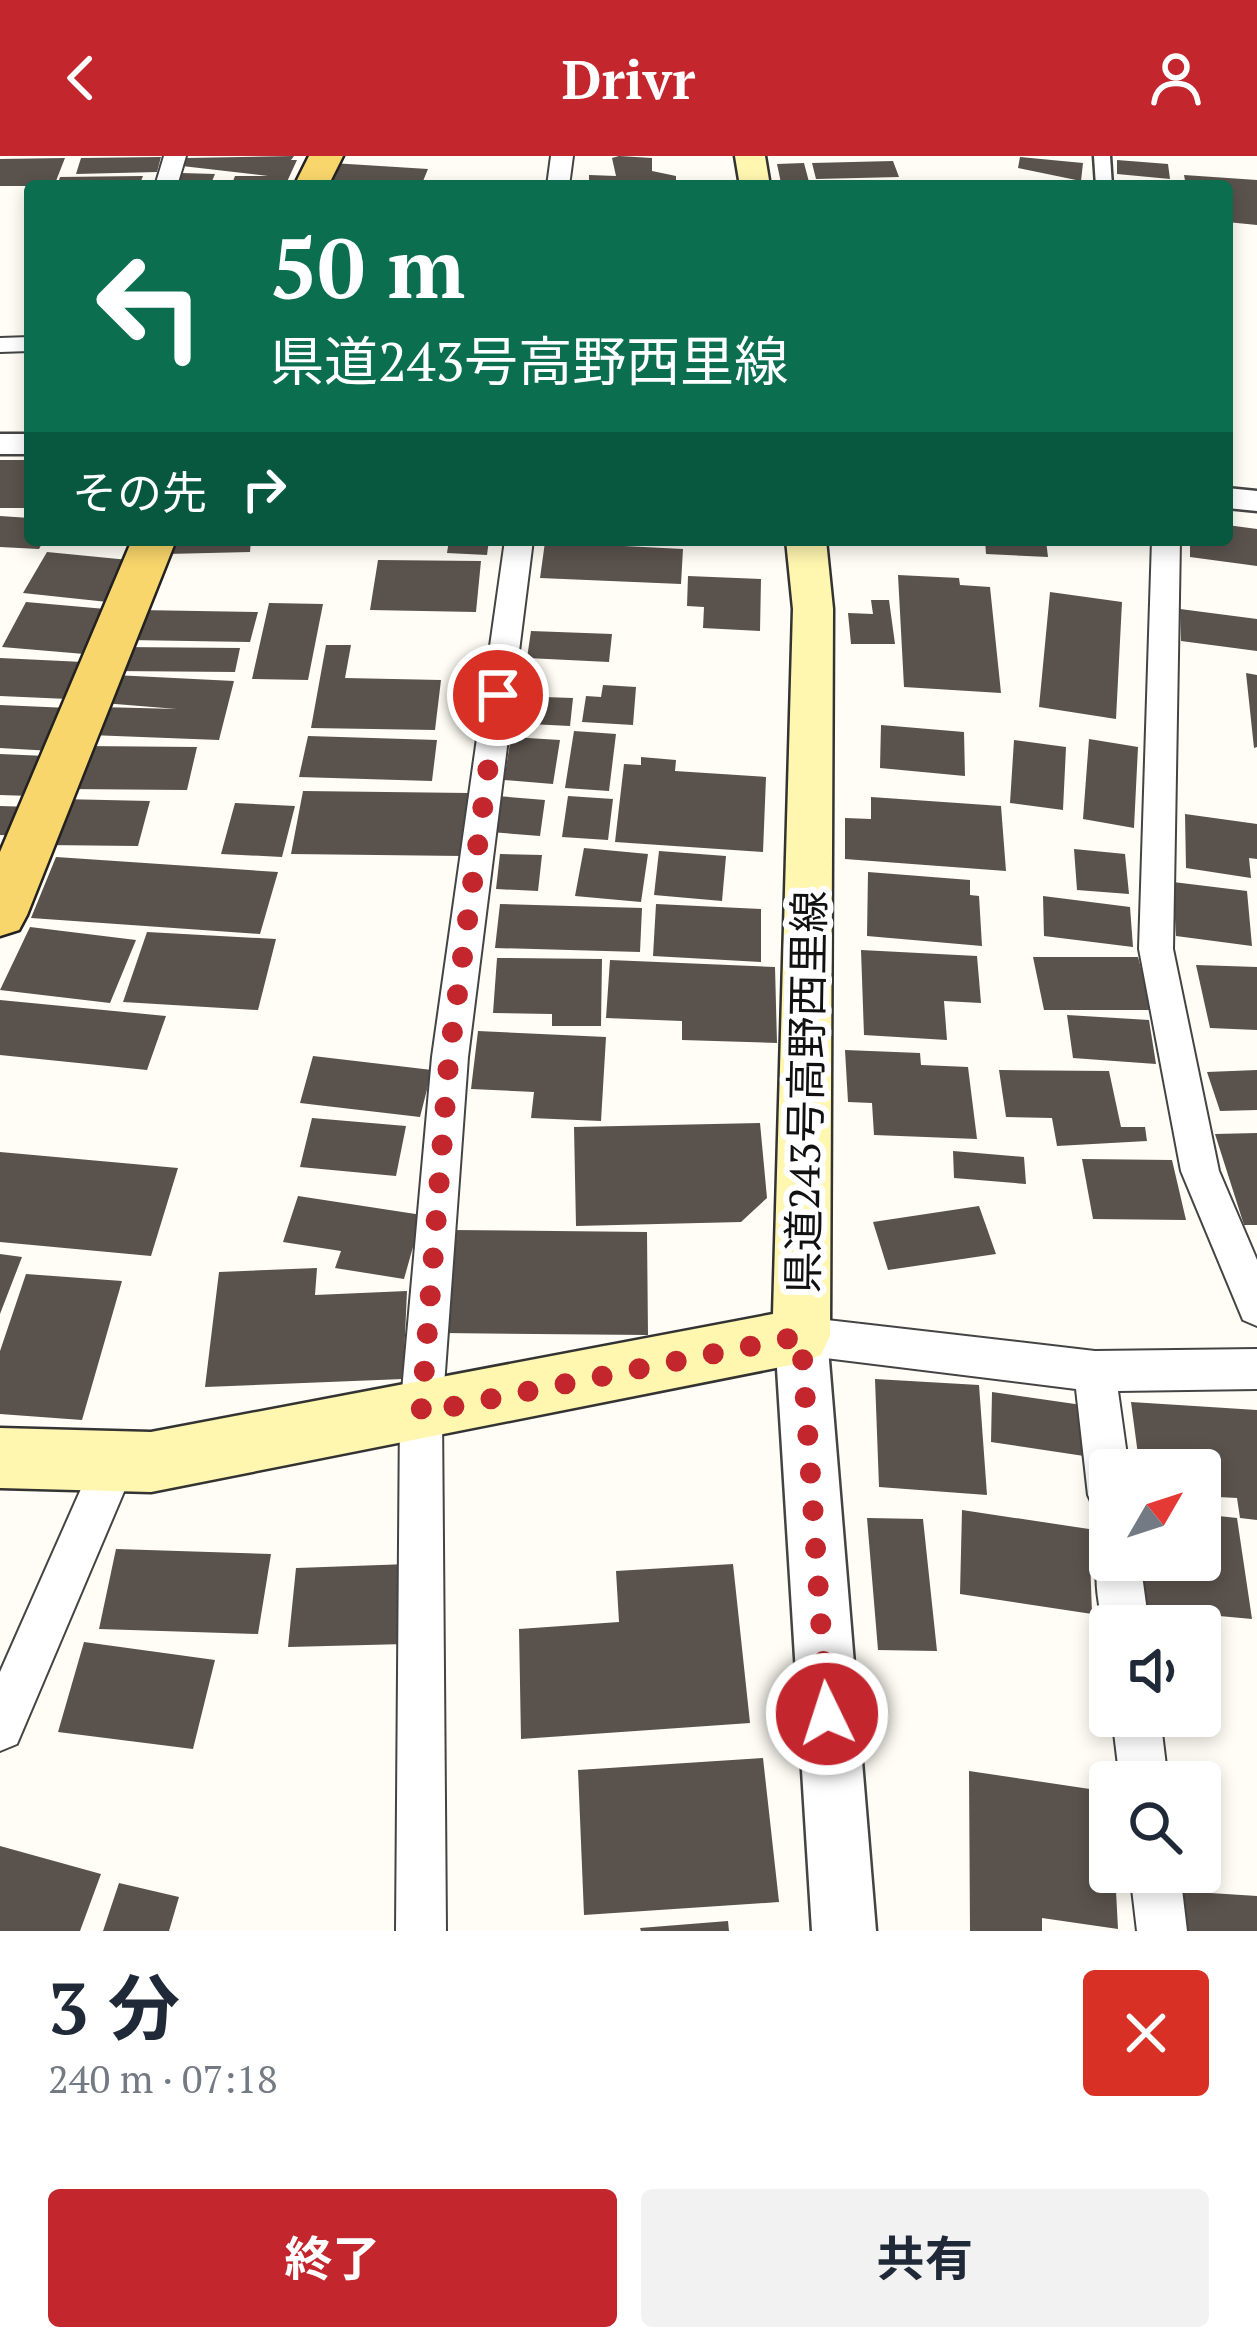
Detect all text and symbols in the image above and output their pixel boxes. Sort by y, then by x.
text: Drivr [562,43,695,114]
icon: back [48,45,114,111]
icon: person [1143,45,1209,111]
text: 50 m [270,211,465,322]
icon: left [72,228,228,384]
text: 県道243号高野西里線 [270,325,788,396]
icon: right [231,456,297,522]
text: その先 [72,462,207,522]
pin [447,644,549,746]
icon: arrive [465,662,531,728]
street label: 県道243号高野西里線 [773,890,837,1294]
north arrow [1089,1449,1221,1581]
map controls [1089,1449,1221,1893]
button: sound [1089,1605,1221,1737]
position arrow [764,1651,890,1777]
button: search [1089,1761,1221,1893]
text: 3 分 [48,1959,180,2055]
button: close [1083,1970,1209,2096]
text: 240 m · 07:18 [48,2052,278,2104]
button: 終了 [48,2189,617,2327]
button: 共有 [641,2189,1209,2327]

